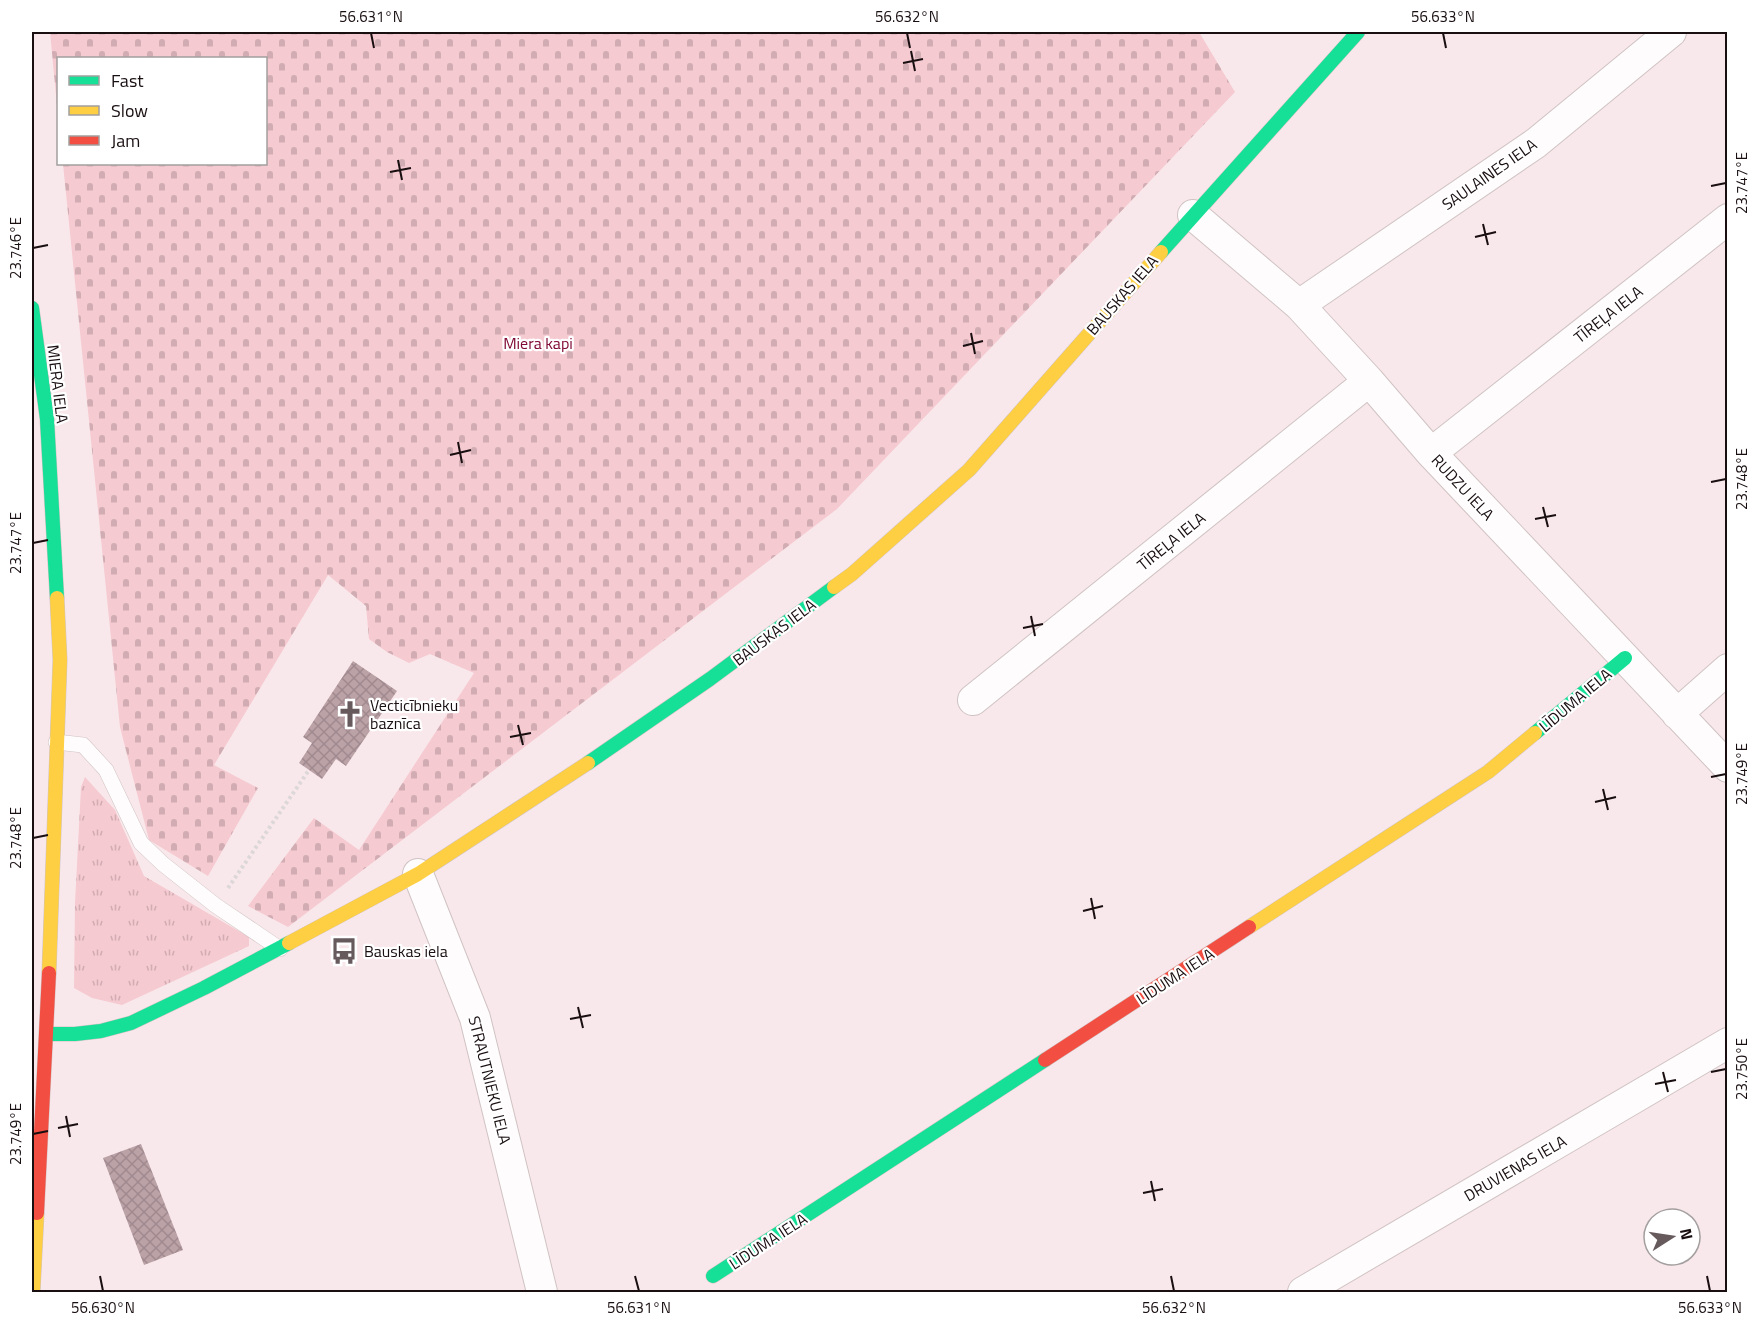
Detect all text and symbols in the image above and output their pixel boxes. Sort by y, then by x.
text: 56.631°N [339,5,403,28]
text: 56.632°N [875,5,939,28]
text: 56.633°N [1411,5,1475,28]
legend [57,57,267,165]
text: Fast [111,67,144,94]
text: Slow [111,97,148,124]
text: Jam [111,127,140,154]
street label: SAULAINES IELA [1437,132,1542,216]
text: 23.747°E [1730,152,1753,214]
text: 23.746°E [4,217,27,279]
street label: BAUSKAS IELA [1081,249,1164,340]
street label: TĪREĻA IELA [1568,279,1648,349]
park label: Miera kapi [503,331,573,355]
street label: MIERA IELA [41,343,75,425]
text: 23.748°E [1730,448,1753,510]
street label: RUDZU IELA [1426,449,1500,526]
street label: TĪREĻA IELA [1132,506,1211,576]
text: 23.747°E [4,512,27,574]
street label: BAUSKAS IELA [727,592,821,671]
street label: LĪDUMA IELA [1533,662,1617,738]
place label: Vecticībnieku baznīca [370,693,458,735]
church icon: Vecticībnieku baznīca [335,699,365,729]
text: 23.749°E [1730,743,1753,805]
text: 23.748°E [4,807,27,869]
bus stop icon: Bauskas iela [329,936,359,966]
place label: Bauskas iela [364,939,448,963]
street label: LĪDUMA IELA [1131,942,1219,1010]
street label: STRAUTNIEKU IELA [462,1013,518,1147]
text: 23.750°E [1730,1038,1753,1100]
text: 23.749°E [4,1103,27,1165]
street label: DRUVIENAS IELA [1459,1129,1571,1207]
street label: LĪDUMA IELA [724,1207,812,1275]
north arrow [1642,1207,1702,1267]
text: N [1674,1226,1700,1242]
text: 56.630°N [71,1296,135,1319]
text: 56.631°N [607,1296,671,1319]
text: 56.632°N [1142,1296,1206,1319]
text: 56.633°N [1678,1296,1742,1319]

